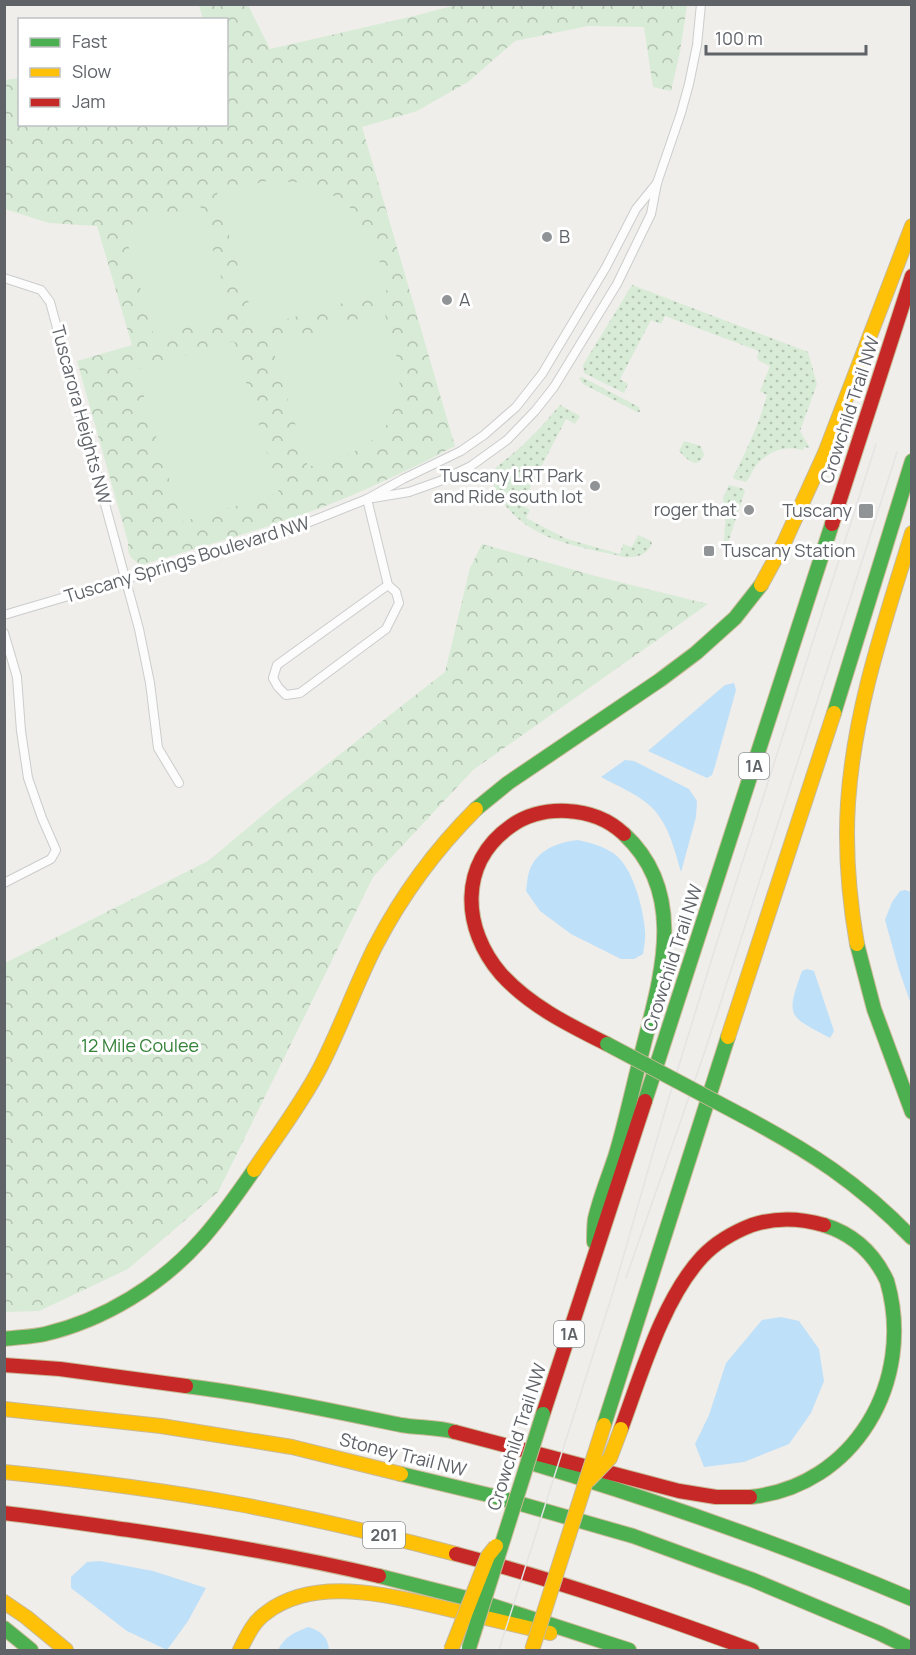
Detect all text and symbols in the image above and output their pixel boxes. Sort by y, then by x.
legend [18,18,228,126]
scale bar [706,18,866,56]
text: 100 m [715,26,763,50]
text: Fast [72,29,107,53]
text: Slow [72,59,112,83]
text: Jam [72,89,106,113]
place label: B [559,224,570,248]
marker: B [540,230,554,244]
place label: A [459,287,471,311]
marker: A [440,293,454,307]
street label: Tuscarora Heights NW [47,323,117,507]
street label: Crowchild Trail NW [814,333,884,486]
place label: Tuscany LRT Park and Ride south lot [433,463,584,508]
marker: Tuscany LRT Park and Ride south lot [588,479,602,493]
place label: roger that [654,497,737,521]
place label: Tuscany [782,498,852,522]
marker: Tuscany [857,502,875,520]
marker: roger that [742,503,756,517]
street label: Tuscany Springs Boulevard NW [61,510,312,608]
place label: Tuscany Station [721,538,855,562]
marker: Tuscany Station [702,544,716,558]
road number: 1A [739,753,769,779]
street label: Crowchild Trail NW [637,881,707,1034]
park label: 12 Mile Coulee [81,1033,199,1057]
road number: 1A [554,1321,584,1347]
street label: Crowchild Trail NW [481,1360,551,1513]
street label: Stoney Trail NW [337,1427,469,1481]
road number: 201 [363,1522,405,1548]

